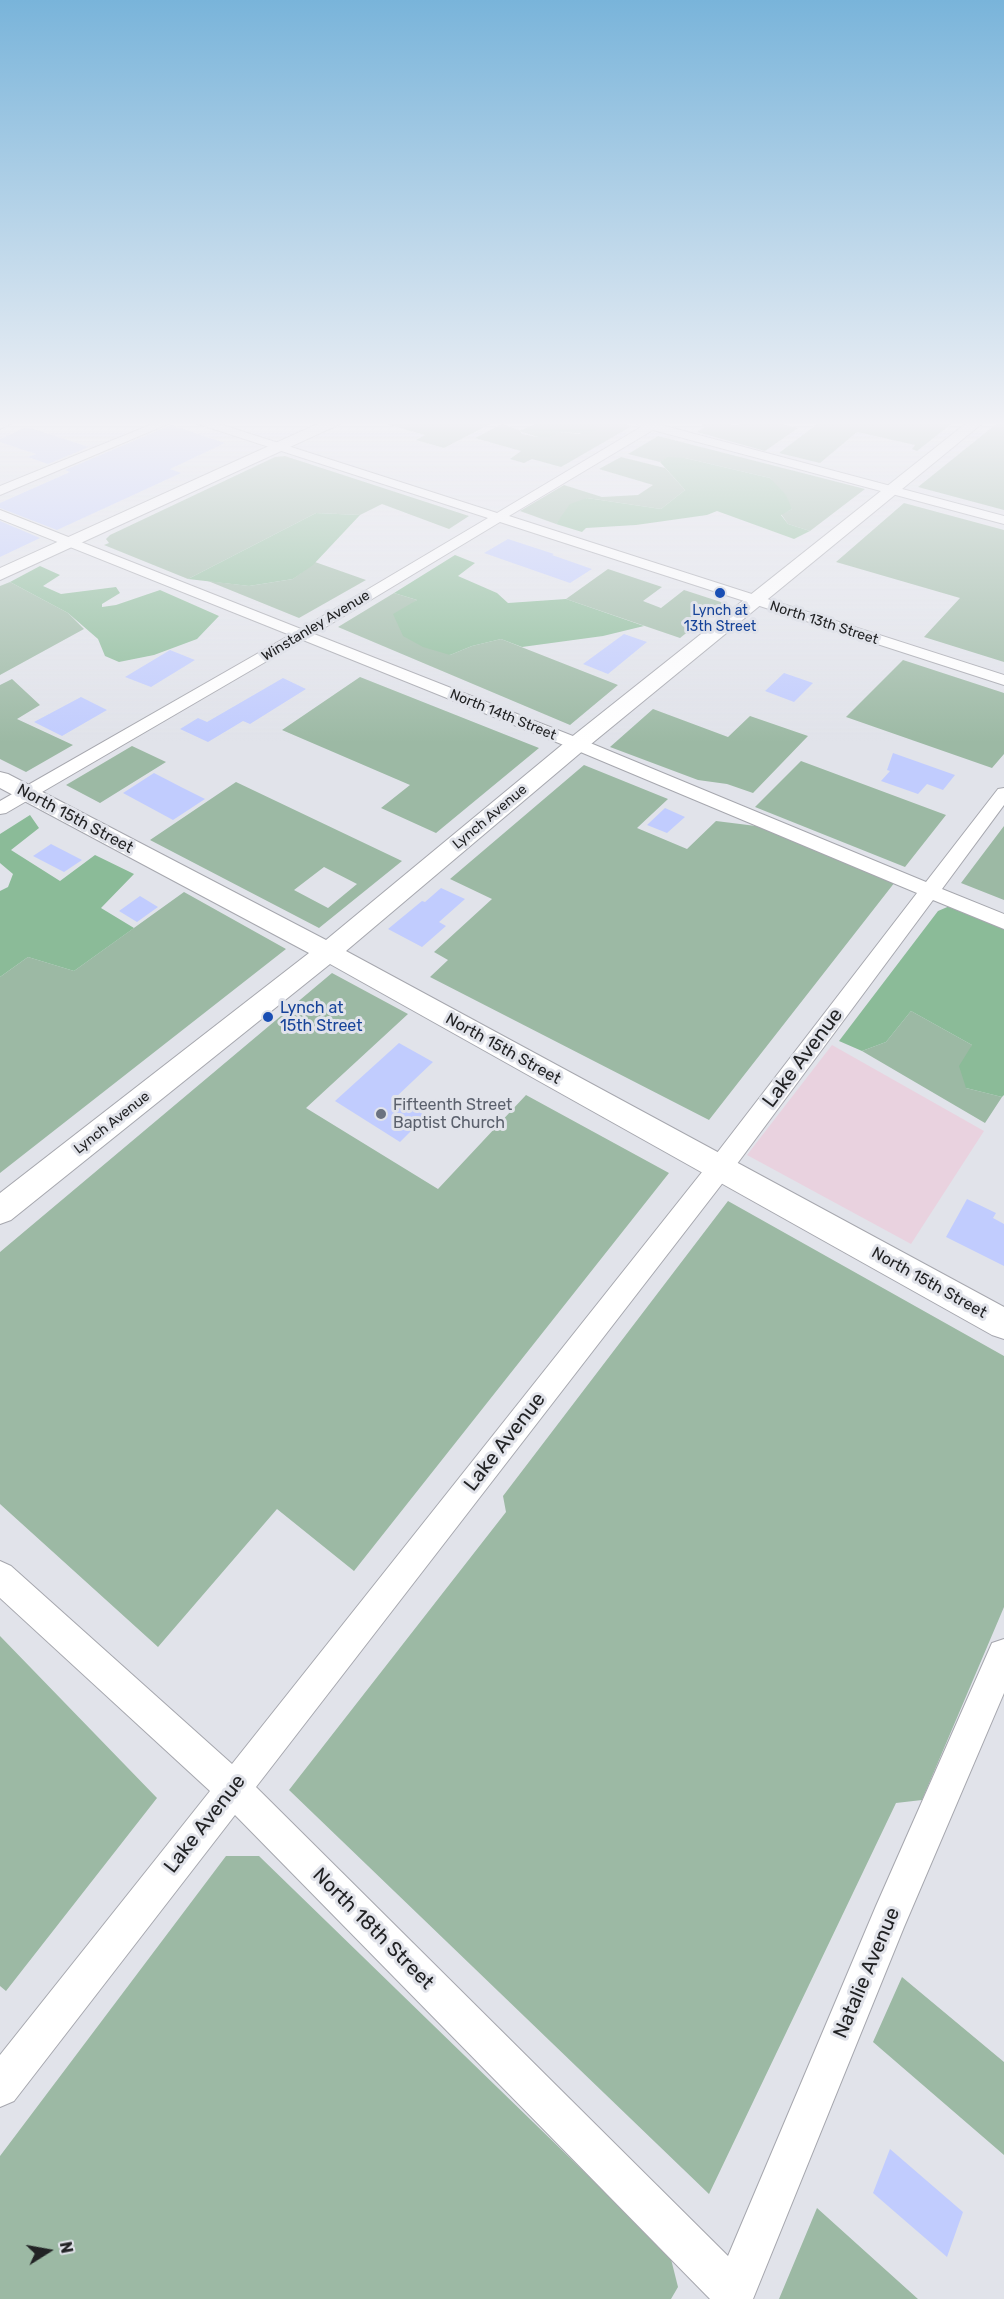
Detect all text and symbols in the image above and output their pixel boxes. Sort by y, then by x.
marker: Lynch at 13th Street [713,586,727,600]
street label: Winstanley Avenue [259,587,373,665]
street label: North 13th Street [768,598,880,648]
place label: Lynch at 13th Street [684,603,756,636]
street label: North 14th Street [447,686,559,744]
street label: North 15th Street [14,780,136,858]
street label: Lynch Avenue [450,781,530,853]
place label: Lynch at 15th Street [280,998,363,1036]
street label: Lake Avenue [758,1004,848,1112]
street label: North 15th Street [442,1009,564,1089]
marker: Lynch at 15th Street [261,1010,275,1024]
street label: Lynch Avenue [71,1088,153,1158]
place label: Fifteenth Street Baptist Church [393,1095,512,1133]
marker: Fifteenth Street Baptist Church [374,1107,388,1121]
street label: North 15th Street [868,1243,990,1323]
street label: Lake Avenue [459,1388,551,1496]
street label: Lake Avenue [159,1770,251,1878]
street label: North 18th Street [307,1863,439,1995]
street label: Natalie Avenue [829,1904,905,2042]
north arrow [18,2221,78,2281]
text: N [56,2240,77,2255]

